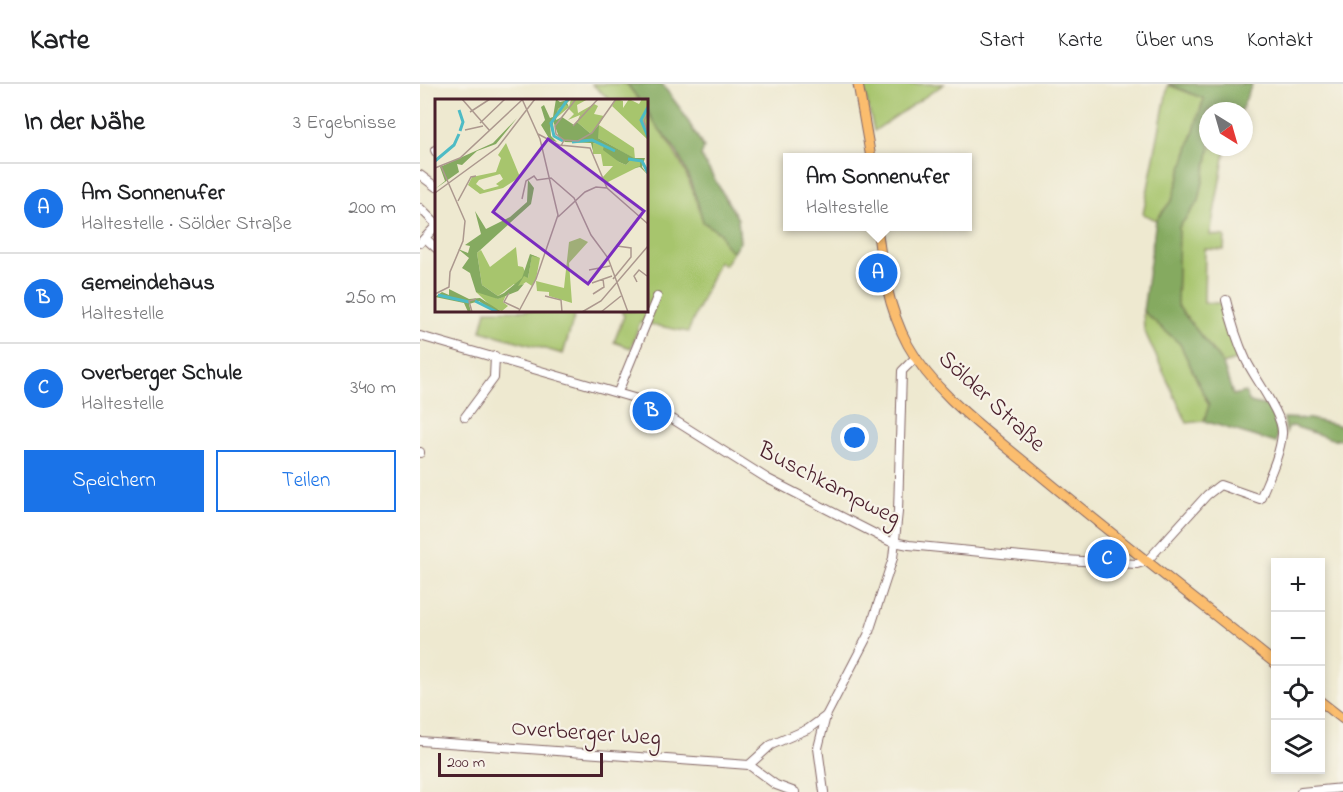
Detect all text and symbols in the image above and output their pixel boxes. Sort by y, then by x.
text: Karte [30,21,89,62]
text: Start [979,26,1025,56]
text: Karte [1058,26,1102,56]
text: Über uns [1135,26,1214,56]
text: Kontakt [1247,26,1313,56]
inset map [435,99,648,312]
north arrow [1199,102,1253,156]
text: In der Nähe [24,104,145,142]
text: 3 Ergebnisse [293,109,396,138]
popup [783,153,972,231]
text: Am Sonnenufer [806,162,949,194]
text: Am Sonnenufer [81,178,225,210]
text: A [37,194,50,223]
text: 200 m [348,194,396,223]
text: Haltestelle [806,194,889,223]
text: Haltestelle · Sölder Straße [81,210,292,239]
pin: A [858,250,898,296]
text: Gemeindehaus [81,268,215,300]
text: B [37,284,50,313]
text: 250 m [345,284,396,313]
text: Haltestelle [81,300,164,329]
street label: Sölder Straße [929,343,1053,461]
text: Overberger Schule [81,358,242,390]
text: C [38,374,49,403]
text: 340 m [350,374,396,403]
pin: B [632,388,672,434]
text: Haltestelle [81,390,164,419]
your location [840,423,869,452]
street label: Buschkampweg [750,433,907,536]
button: Speichern [24,450,204,512]
button: Teilen [216,450,396,512]
pin: C [1088,536,1126,582]
map controls [1271,558,1325,774]
button: + [1271,558,1325,612]
button: − [1271,612,1325,666]
button: locate [1271,666,1325,720]
street label: Overberger Weg [510,711,662,757]
button: layers [1271,720,1325,774]
scale bar [438,750,603,778]
text: 200 m [447,751,485,775]

